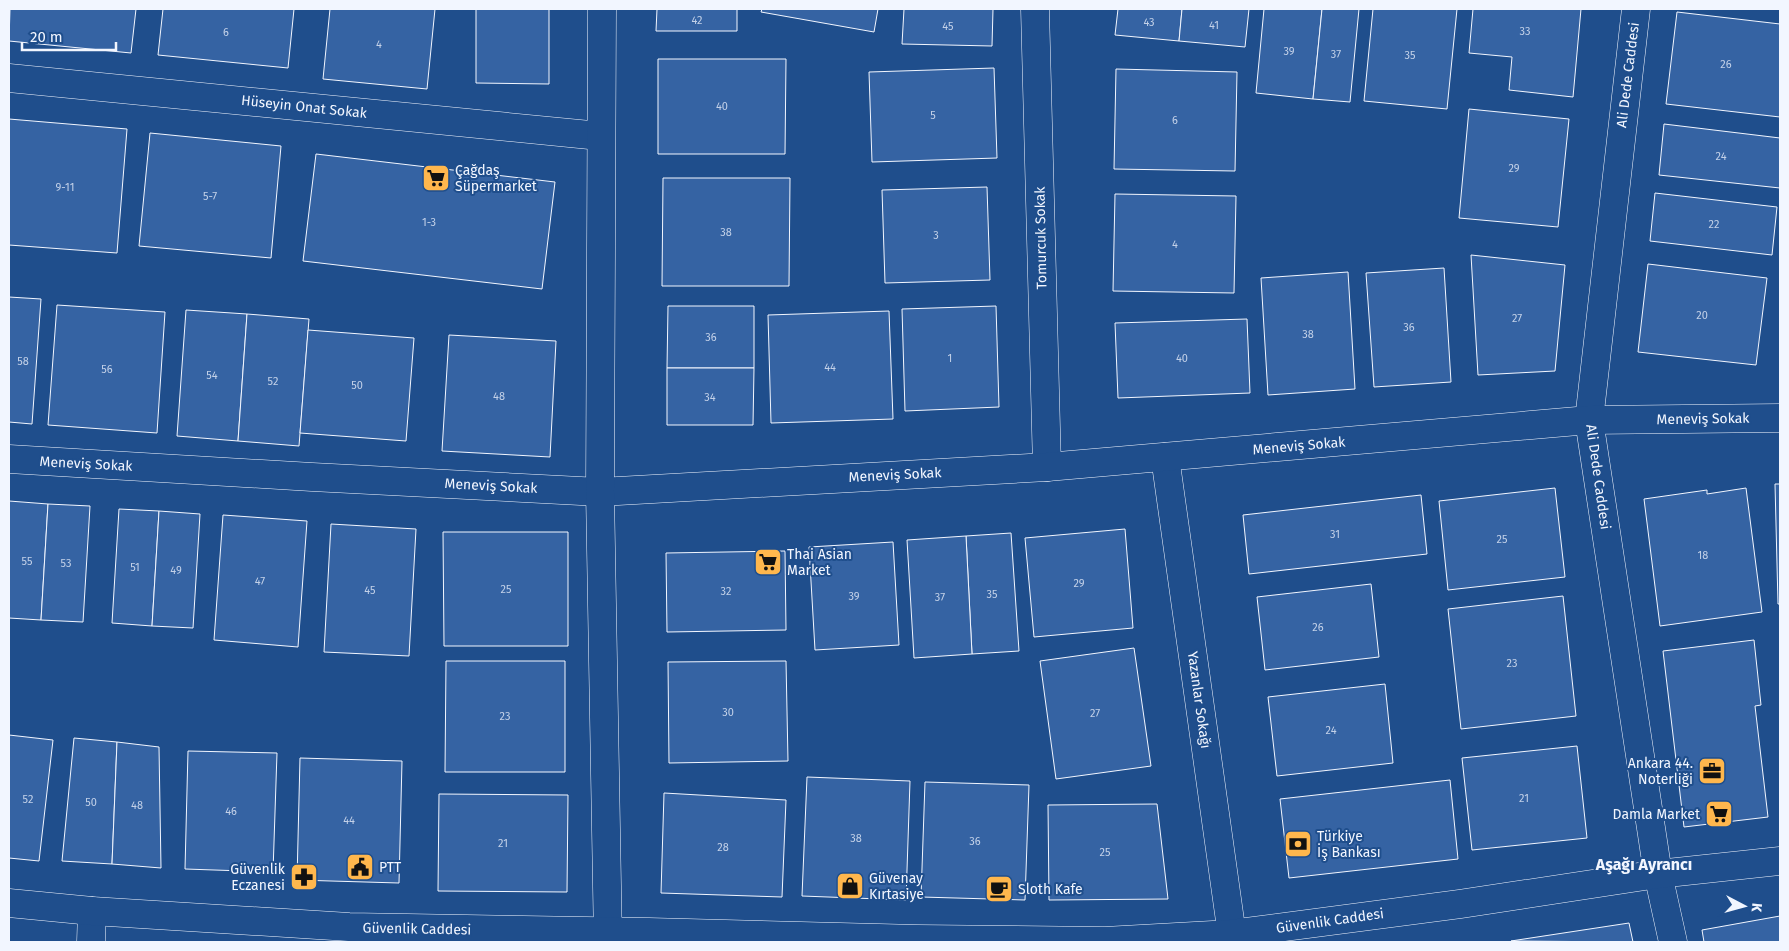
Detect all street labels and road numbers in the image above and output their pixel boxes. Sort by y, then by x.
street label: Ali Dede Caddesi [1613,21,1643,129]
street label: Hüseyin Onat Sokak [240,92,369,122]
street label: Tomurcuk Sokak [1032,186,1050,290]
street label: Meneviş Sokak [1656,410,1750,428]
street label: Ali Dede Caddesi [1582,423,1614,531]
street label: Meneviş Sokak [1252,433,1347,459]
street label: Meneviş Sokak [39,453,134,475]
street label: Meneviş Sokak [848,464,943,486]
street label: Meneviş Sokak [444,475,539,497]
street label: Yazanlar Sokağı [1184,650,1214,750]
street label: Güvenlik Caddesi [1275,905,1385,937]
street label: Güvenlik Caddesi [362,920,472,938]

